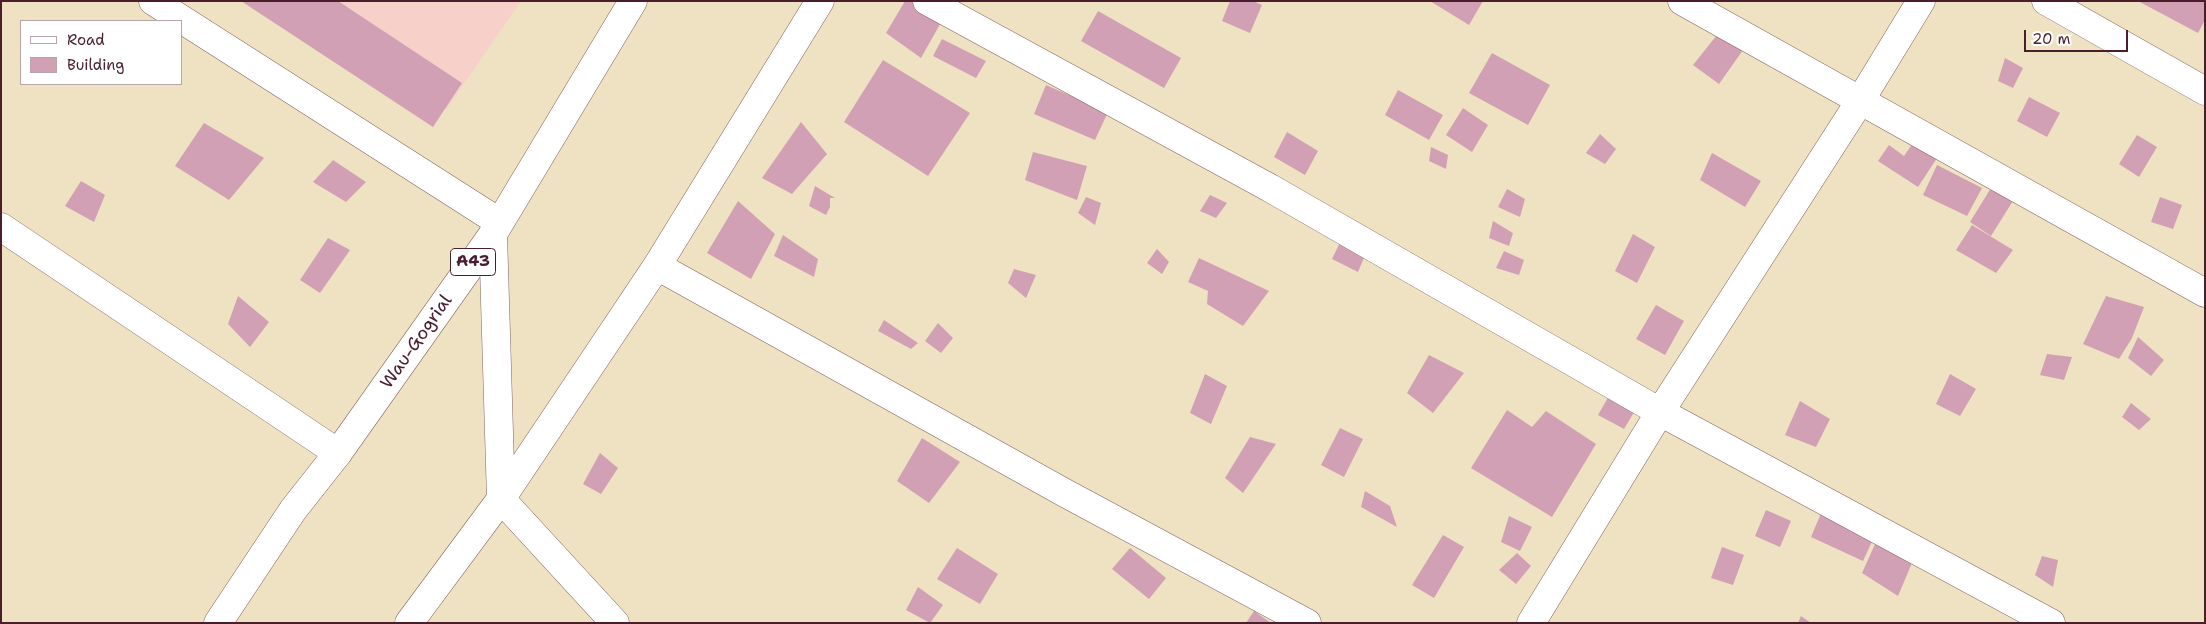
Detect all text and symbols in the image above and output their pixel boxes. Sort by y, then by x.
legend [20,20,182,85]
scale bar [2026,20,2130,52]
text: 20 m [2032,29,2071,49]
text: Road [67,30,105,50]
text: Building [67,55,124,75]
road number: A43 [450,248,496,276]
street label: Wau-Gogrial [377,291,457,393]

